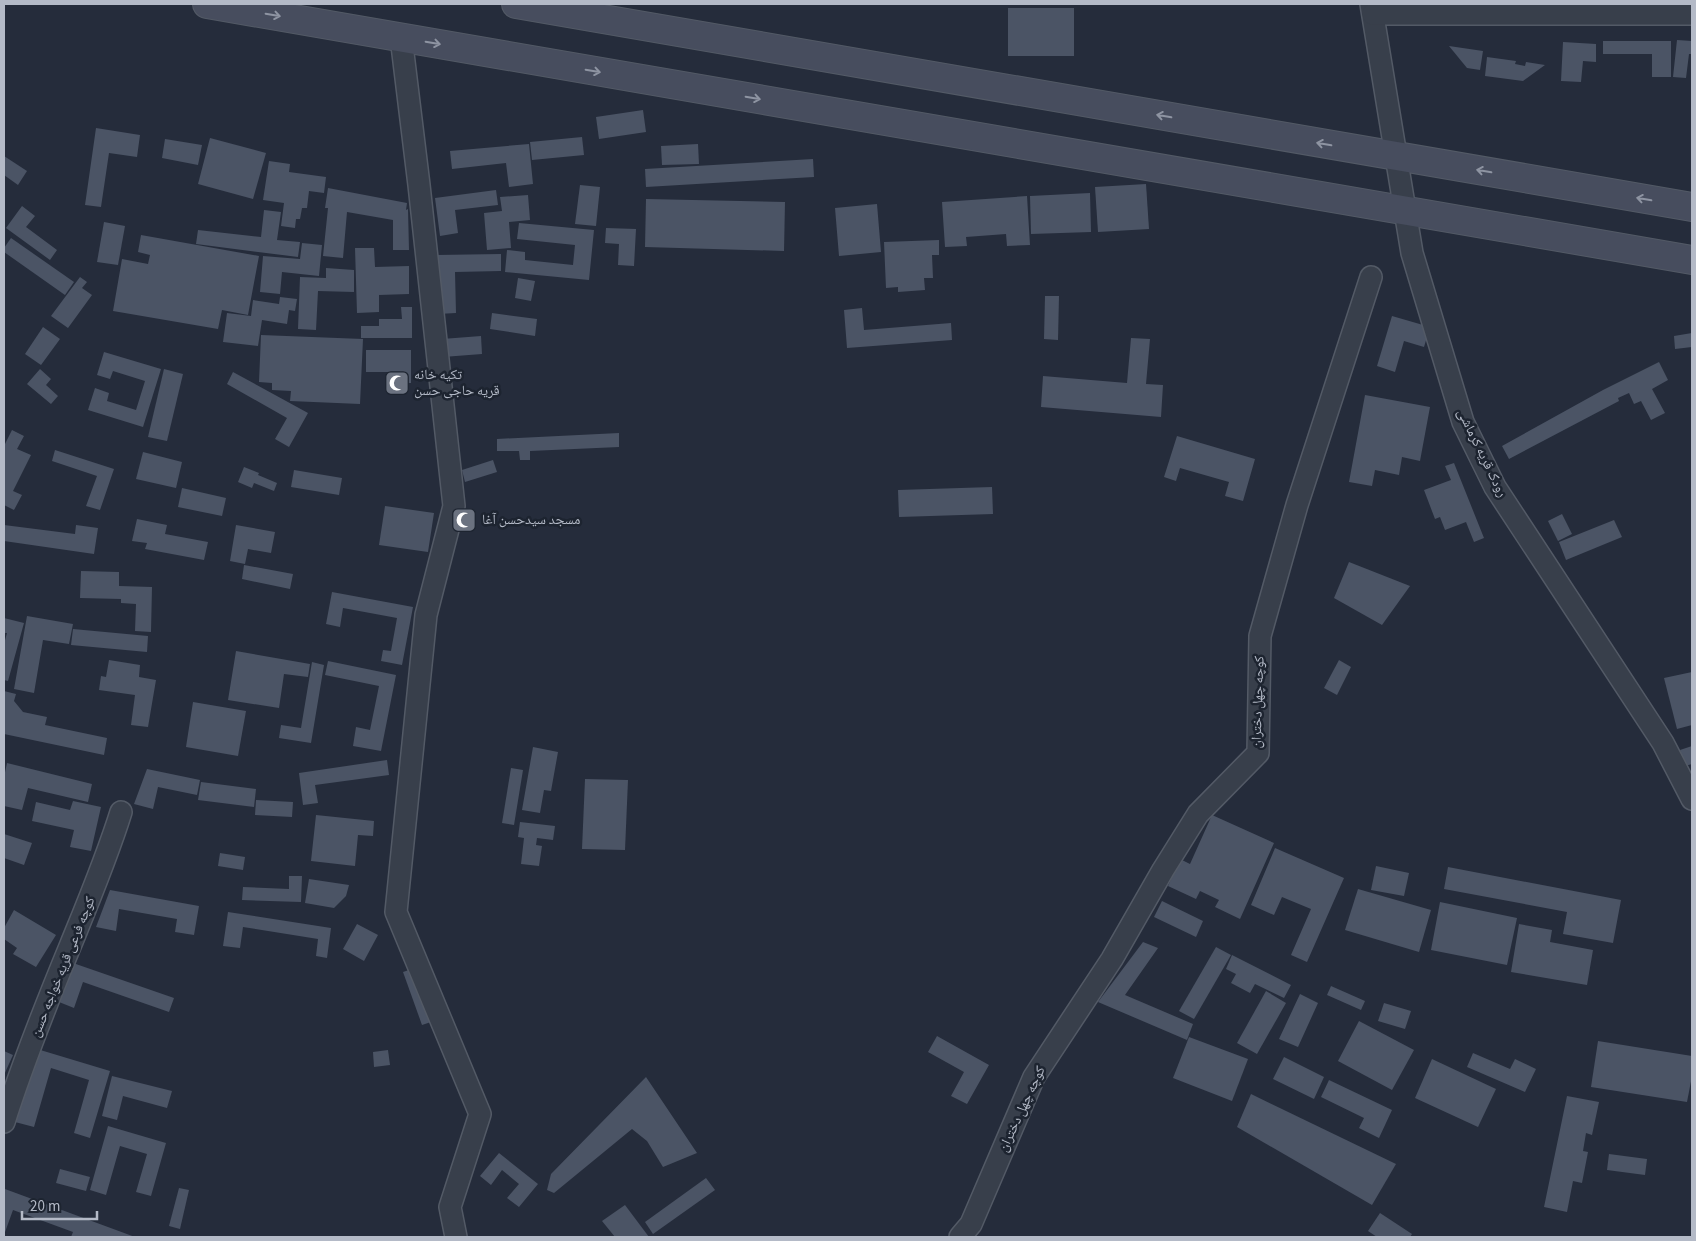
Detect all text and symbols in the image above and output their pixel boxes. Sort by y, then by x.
one-way arrow [264,11,280,21]
one-way arrow [424,38,440,48]
one-way arrow [584,66,600,76]
one-way arrow [745,94,761,104]
one-way arrow [1156,110,1172,120]
one-way arrow [1316,138,1332,148]
one-way arrow [1476,166,1492,176]
one-way arrow [1637,193,1653,203]
place label: تکیه خانه قریه حاجی حسن [414,365,500,401]
mosque icon: تکیه خانه قریه حاجی حسن [384,370,410,396]
street label: رودک قریه کرماشی [1452,405,1512,501]
mosque icon: مسجد سیدحسن آغا [451,507,477,533]
place label: مسجد سیدحسن آغا [482,510,580,530]
street label: کوچه چهل دختران [1246,655,1270,749]
street label: کوچه فرعی قریه خواجه حسن [26,894,100,1040]
street label: کوچه چهل دختران [993,1063,1051,1155]
scale bar [22,1188,98,1220]
text: 20 m [30,1196,60,1217]

